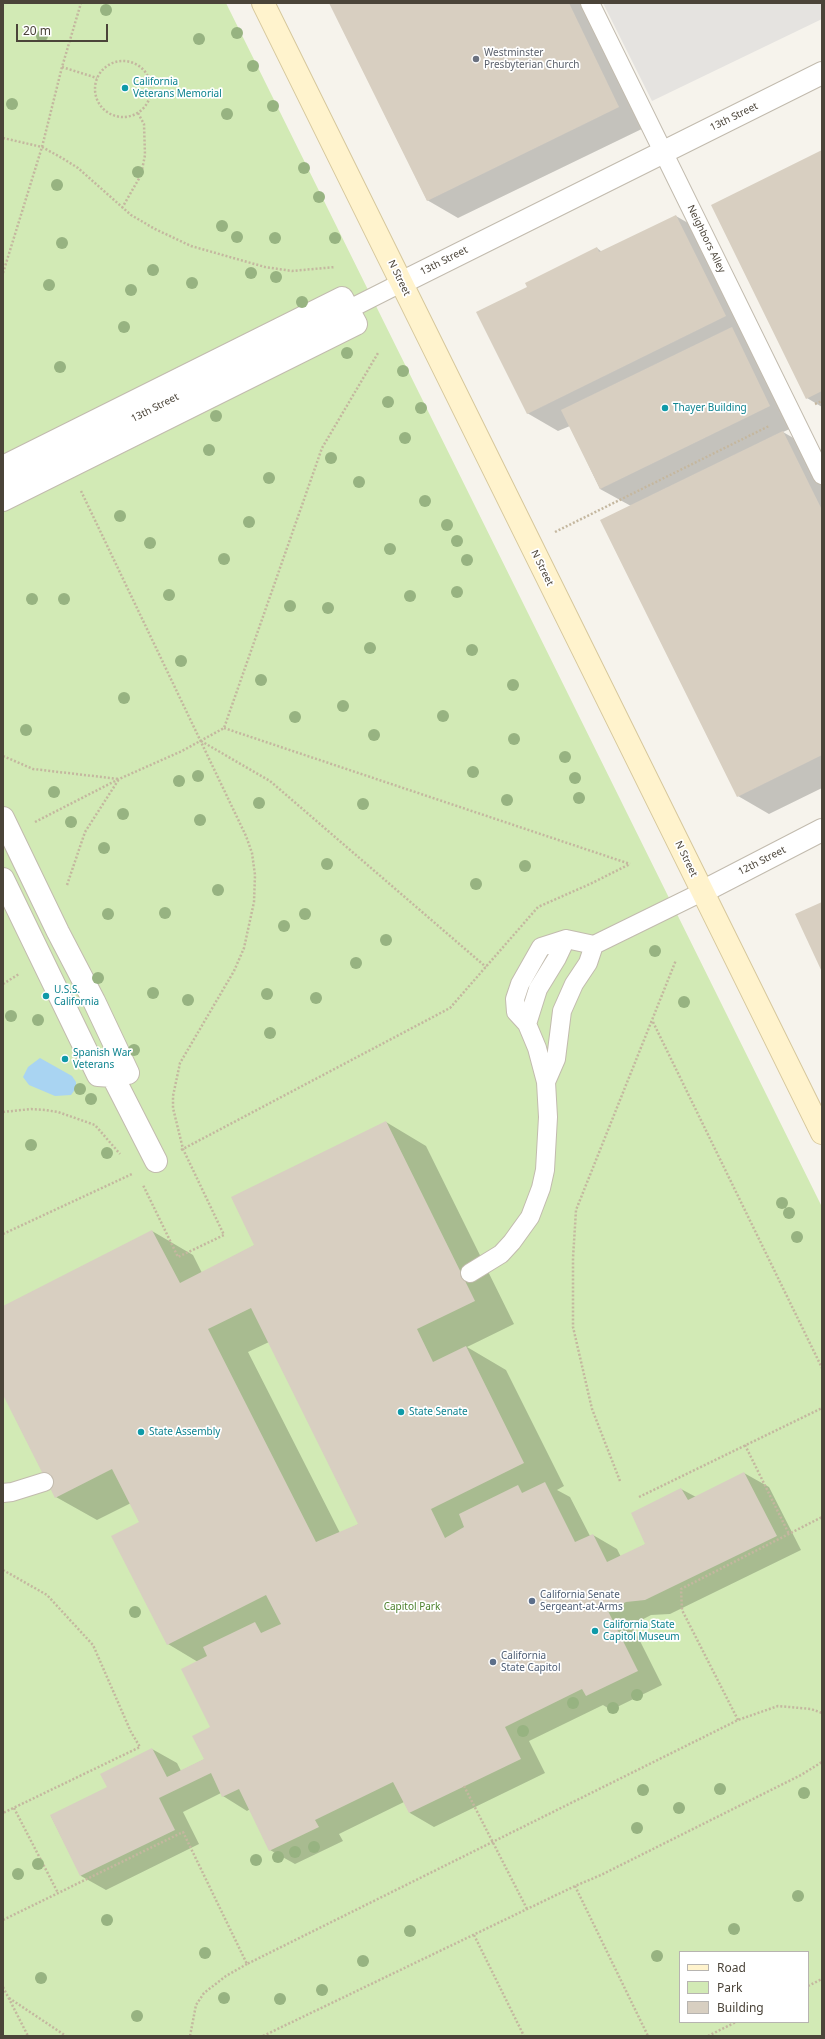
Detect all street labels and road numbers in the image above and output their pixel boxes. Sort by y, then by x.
street label: 13th Street [708,100,760,134]
street label: Neighbors Alley [684,203,728,275]
street label: 13th Street [418,244,470,278]
street label: N Street [385,258,413,298]
street label: 13th Street [129,391,181,425]
street label: N Street [528,548,556,588]
street label: N Street [672,839,700,879]
street label: 12th Street [736,844,788,878]

